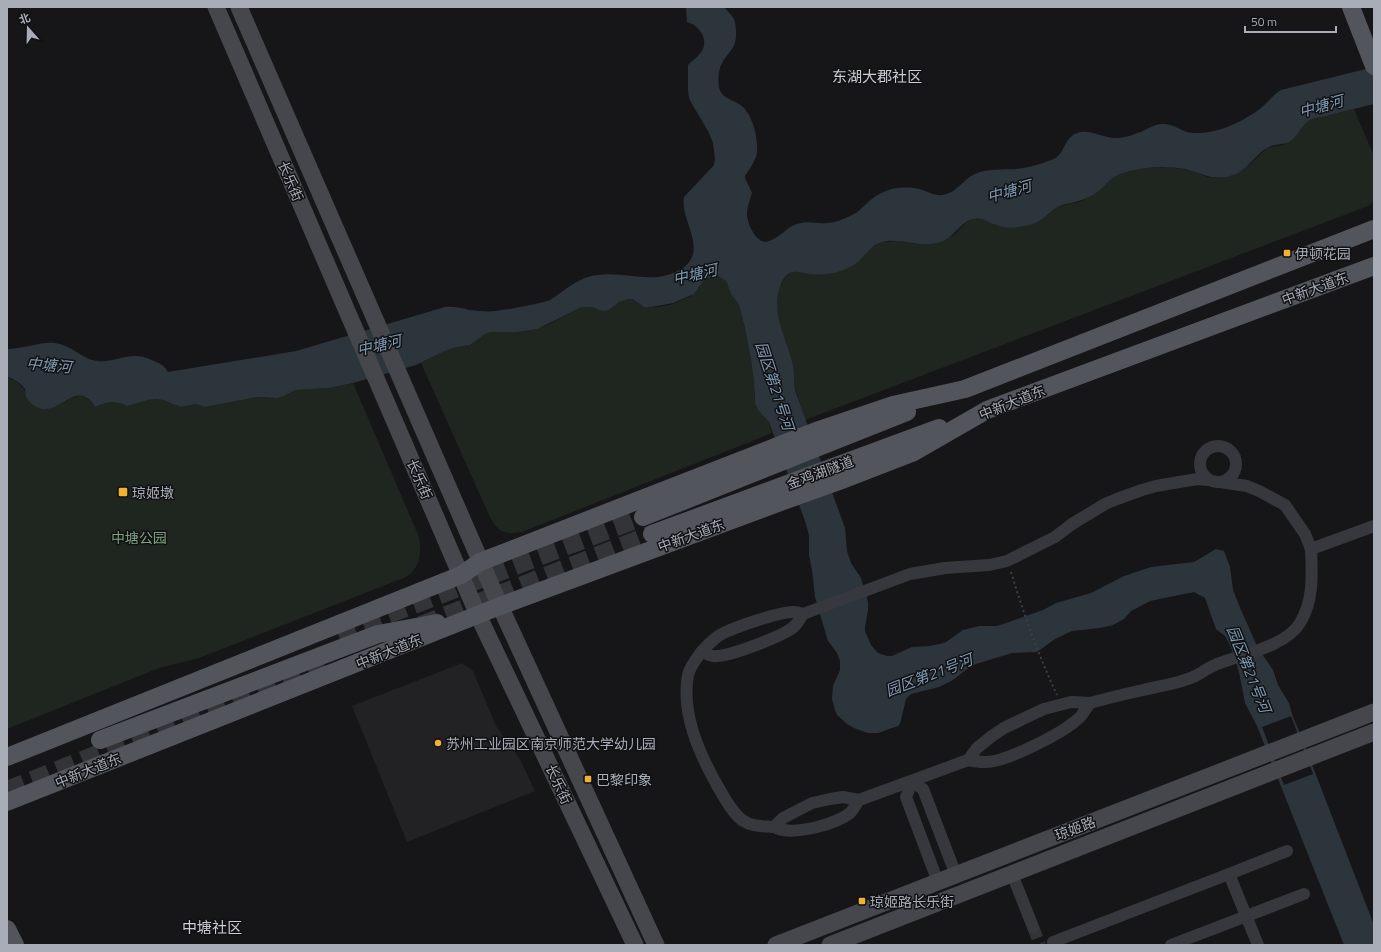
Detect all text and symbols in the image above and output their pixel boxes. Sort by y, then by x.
north arrow [8,8,48,48]
scale bar [1245,8,1336,34]
text: 北 [17,9,32,28]
text: 50 m [1251,12,1277,31]
district label: 东湖大郡社区 [832,65,922,88]
water label: 中塘河 [1296,88,1349,123]
street label: 长乐街 [273,158,309,204]
water label: 中塘河 [984,173,1037,208]
place label: 伊顿花园 [1295,243,1351,264]
marker: 伊顿花园 [1282,248,1292,258]
water label: 中塘河 [670,257,722,290]
street label: 中新大道东 [1279,266,1351,310]
water label: 中塘河 [354,328,406,361]
water label: 园区第21号河 [750,339,801,436]
water label: 中塘河 [26,352,75,379]
street label: 中新大道东 [976,379,1048,425]
street label: 金鸡湖隧道 [784,450,856,494]
street label: 长乐街 [402,456,438,502]
place label: 琼姬墩 [132,482,174,503]
marker: 琼姬墩 [117,486,129,498]
street label: 中新大道东 [655,513,727,557]
park label: 中塘公园 [111,527,167,548]
water label: 园区第21号河 [1221,622,1278,719]
street label: 中新大道东 [353,628,425,674]
water label: 园区第21号河 [882,647,979,702]
place label: 苏州工业园区南京师范大学幼儿园 [446,733,656,754]
marker: 苏州工业园区南京师范大学幼儿园 [433,738,443,748]
street label: 中新大道东 [52,747,124,793]
street label: 长乐街 [541,761,577,807]
place label: 巴黎印象 [596,769,652,790]
marker: 巴黎印象 [583,774,593,784]
street label: 琼姬路 [1052,811,1098,845]
place label: 琼姬路长乐街 [870,891,954,912]
marker: 琼姬路长乐街 [857,896,867,906]
district label: 中塘社区 [182,916,242,939]

